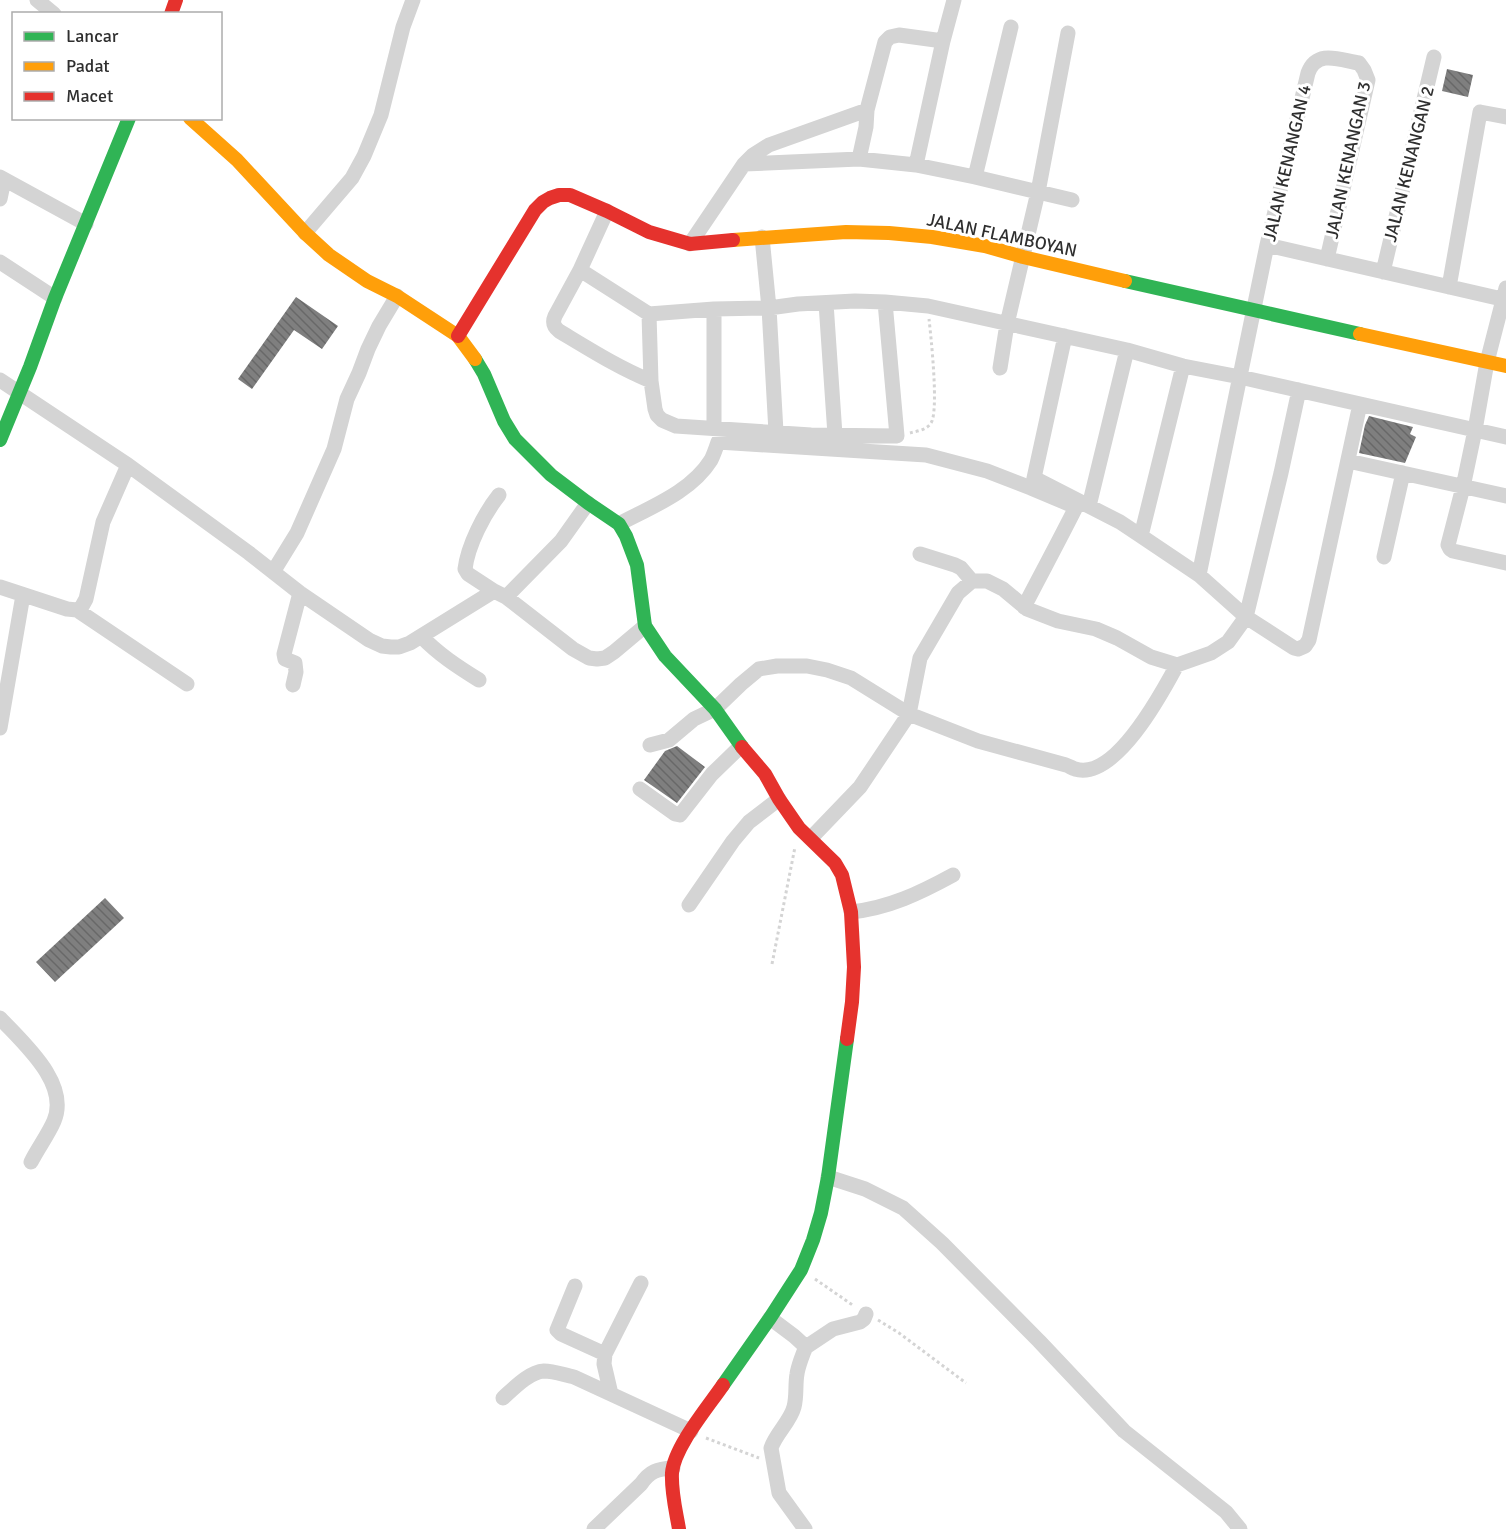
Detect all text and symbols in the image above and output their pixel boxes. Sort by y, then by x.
legend [12,12,222,120]
text: Lancar [66,25,119,47]
text: Padat [66,55,110,77]
street label: JALAN KENANGAN 3 [1321,79,1375,241]
street label: JALAN KENANGAN 4 [1258,82,1316,243]
street label: JALAN KENANGAN 2 [1379,84,1439,244]
text: Macet [66,85,113,107]
street label: JALAN FLAMBOYAN [925,208,1079,262]

